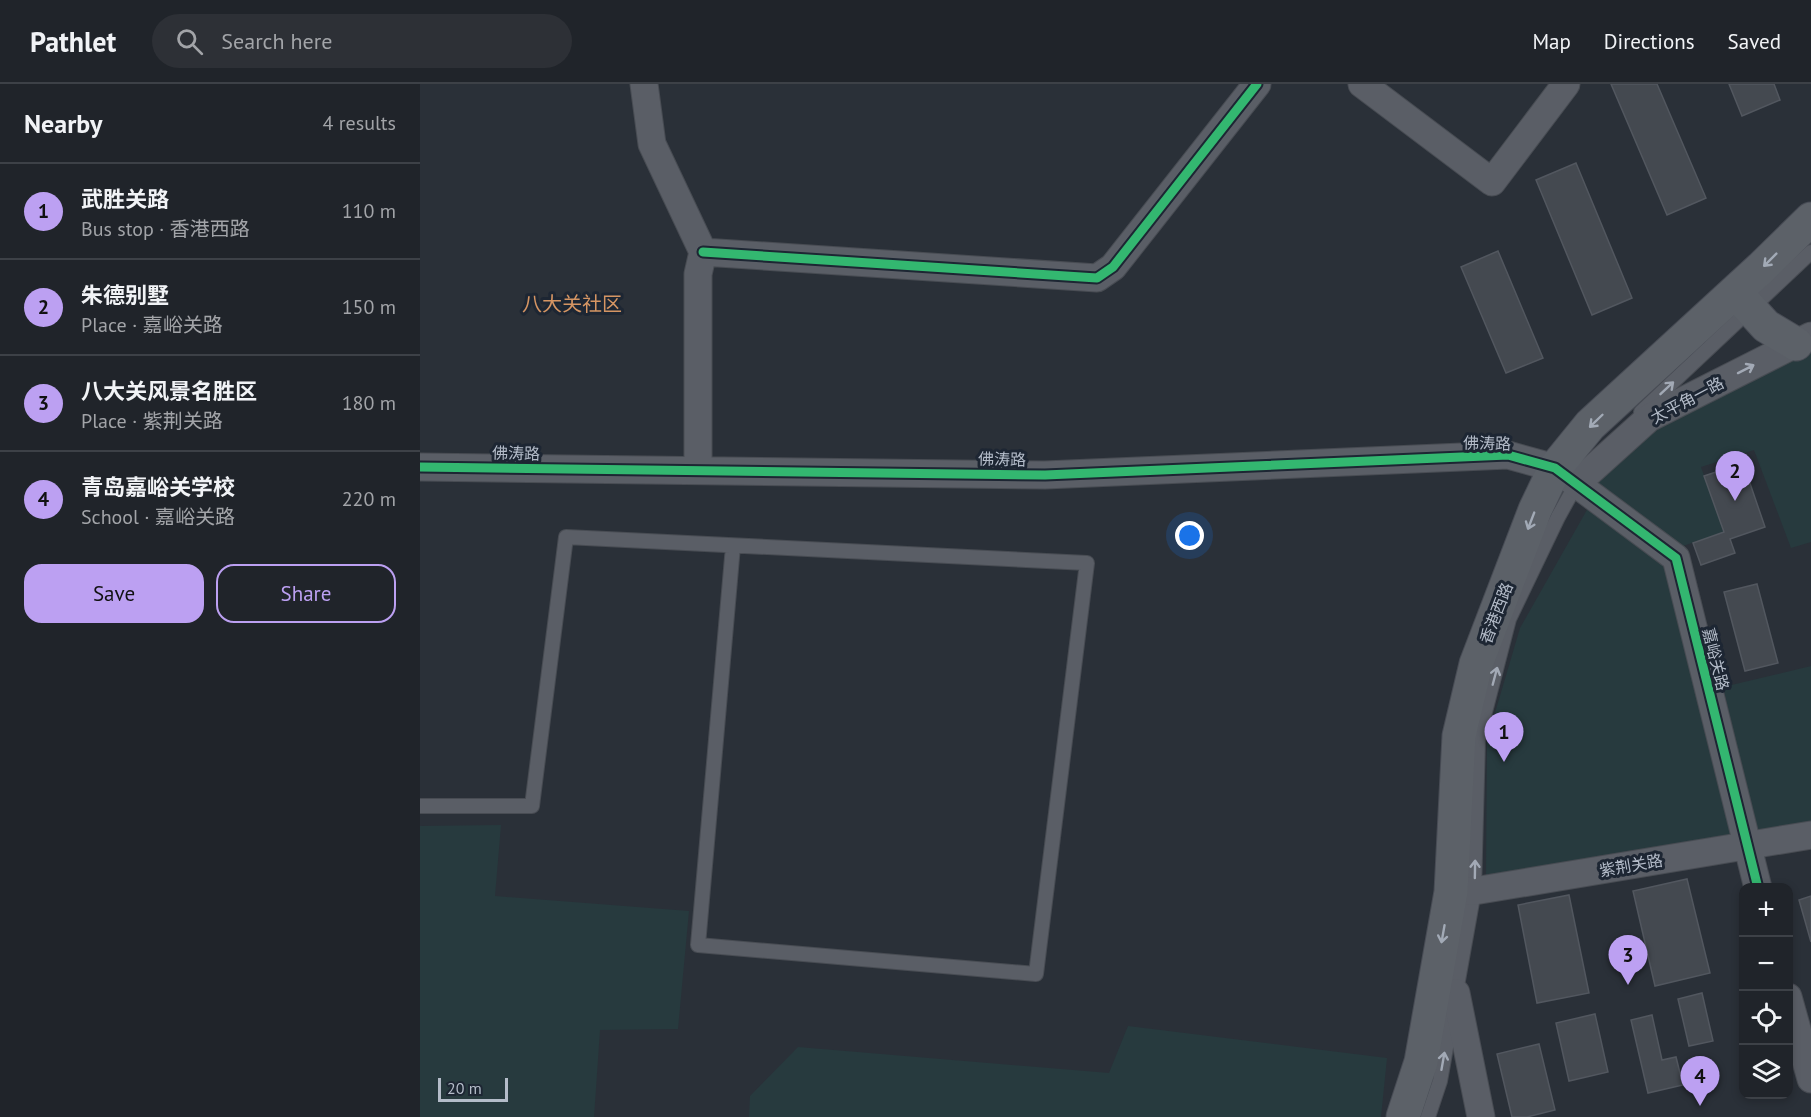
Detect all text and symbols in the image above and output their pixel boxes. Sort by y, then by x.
search box [152,14,572,68]
text: Pathlet [30,23,116,60]
icon: search [173,25,206,58]
text: Search here [221,27,332,55]
text: Map [1532,28,1571,55]
text: Directions [1604,28,1695,55]
text: Saved [1728,28,1781,55]
text: Nearby [24,107,102,140]
text: 4 results [323,110,396,136]
text: 武胜关路 [81,185,169,213]
text: 1 [38,198,49,224]
text: 110 m [342,198,396,224]
text: Bus stop · 香港西路 [81,216,250,242]
one-way arrow [1762,252,1777,267]
text: 朱德别墅 [81,281,169,309]
district label: 八大关社区 [522,291,622,317]
text: 2 [38,294,49,320]
text: 150 m [342,294,396,320]
text: Place · 嘉峪关路 [81,312,223,338]
one-way arrow [1736,363,1754,375]
street label: 太平角一路 [1647,372,1727,428]
text: 八大关风景名胜区 [81,377,257,405]
one-way arrow [1659,381,1674,395]
text: 3 [38,390,49,416]
text: 180 m [342,390,396,416]
text: Place · 紫荆关路 [81,408,223,434]
one-way arrow [1588,413,1603,428]
street label: 佛涛路 [1463,433,1511,453]
street label: 佛涛路 [492,443,540,463]
street label: 佛涛路 [978,449,1026,469]
pin: 2 [1716,452,1754,501]
text: 青岛嘉峪关学校 [81,473,235,501]
text: 4 [38,486,49,512]
text: 220 m [342,486,396,512]
text: School · 嘉峪关路 [81,504,235,530]
one-way arrow [1525,512,1536,530]
your location [1175,521,1204,550]
button: Save [24,564,204,623]
button: Share [216,564,396,623]
street label: 香港西路 [1475,580,1517,646]
street label: 嘉峪关路 [1699,626,1733,692]
one-way arrow [1489,667,1501,686]
pin: 1 [1484,712,1524,762]
street label: 紫荆关路 [1598,850,1664,880]
one-way arrow [1469,859,1481,879]
map controls [1739,883,1793,1099]
button: + [1739,883,1793,937]
one-way arrow [1438,924,1449,944]
pin: 3 [1608,936,1648,985]
button: − [1739,937,1793,991]
button: locate [1739,991,1793,1045]
button: layers [1739,1045,1793,1099]
one-way arrow [1438,1051,1449,1071]
pin: 4 [1680,1056,1720,1106]
scale bar [438,1075,508,1102]
text: 20 m [447,1078,482,1098]

